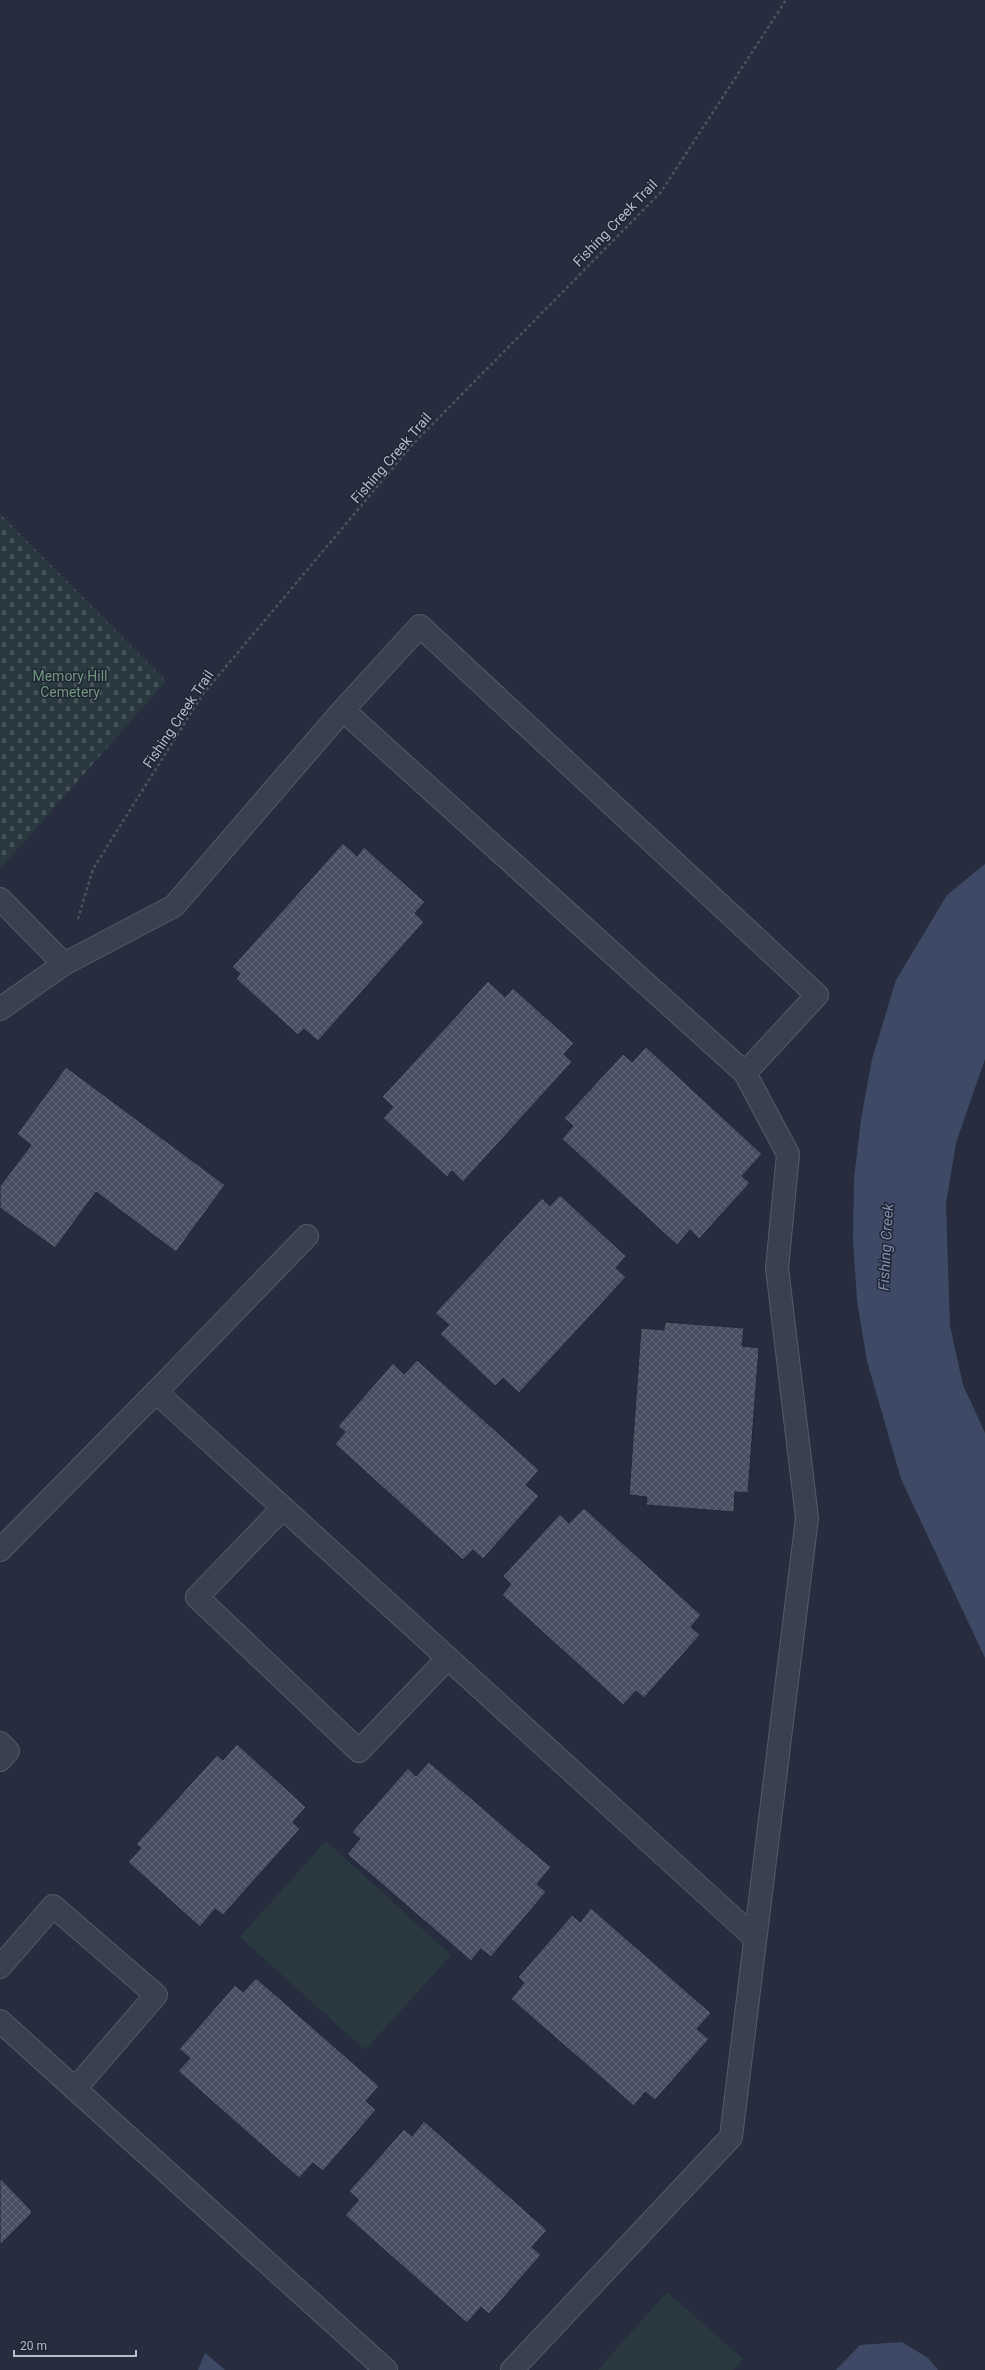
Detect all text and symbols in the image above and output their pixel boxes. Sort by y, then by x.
street label: Fishing Creek Trail [570,176,660,270]
street label: Fishing Creek Trail [348,410,434,506]
street label: Fishing Creek Trail [139,667,217,771]
park label: Memory Hill Cemetery [32,668,108,700]
water label: Fishing Creek [875,1202,897,1291]
scale bar [14,2332,136,2358]
text: 20 m [20,2339,47,2353]

